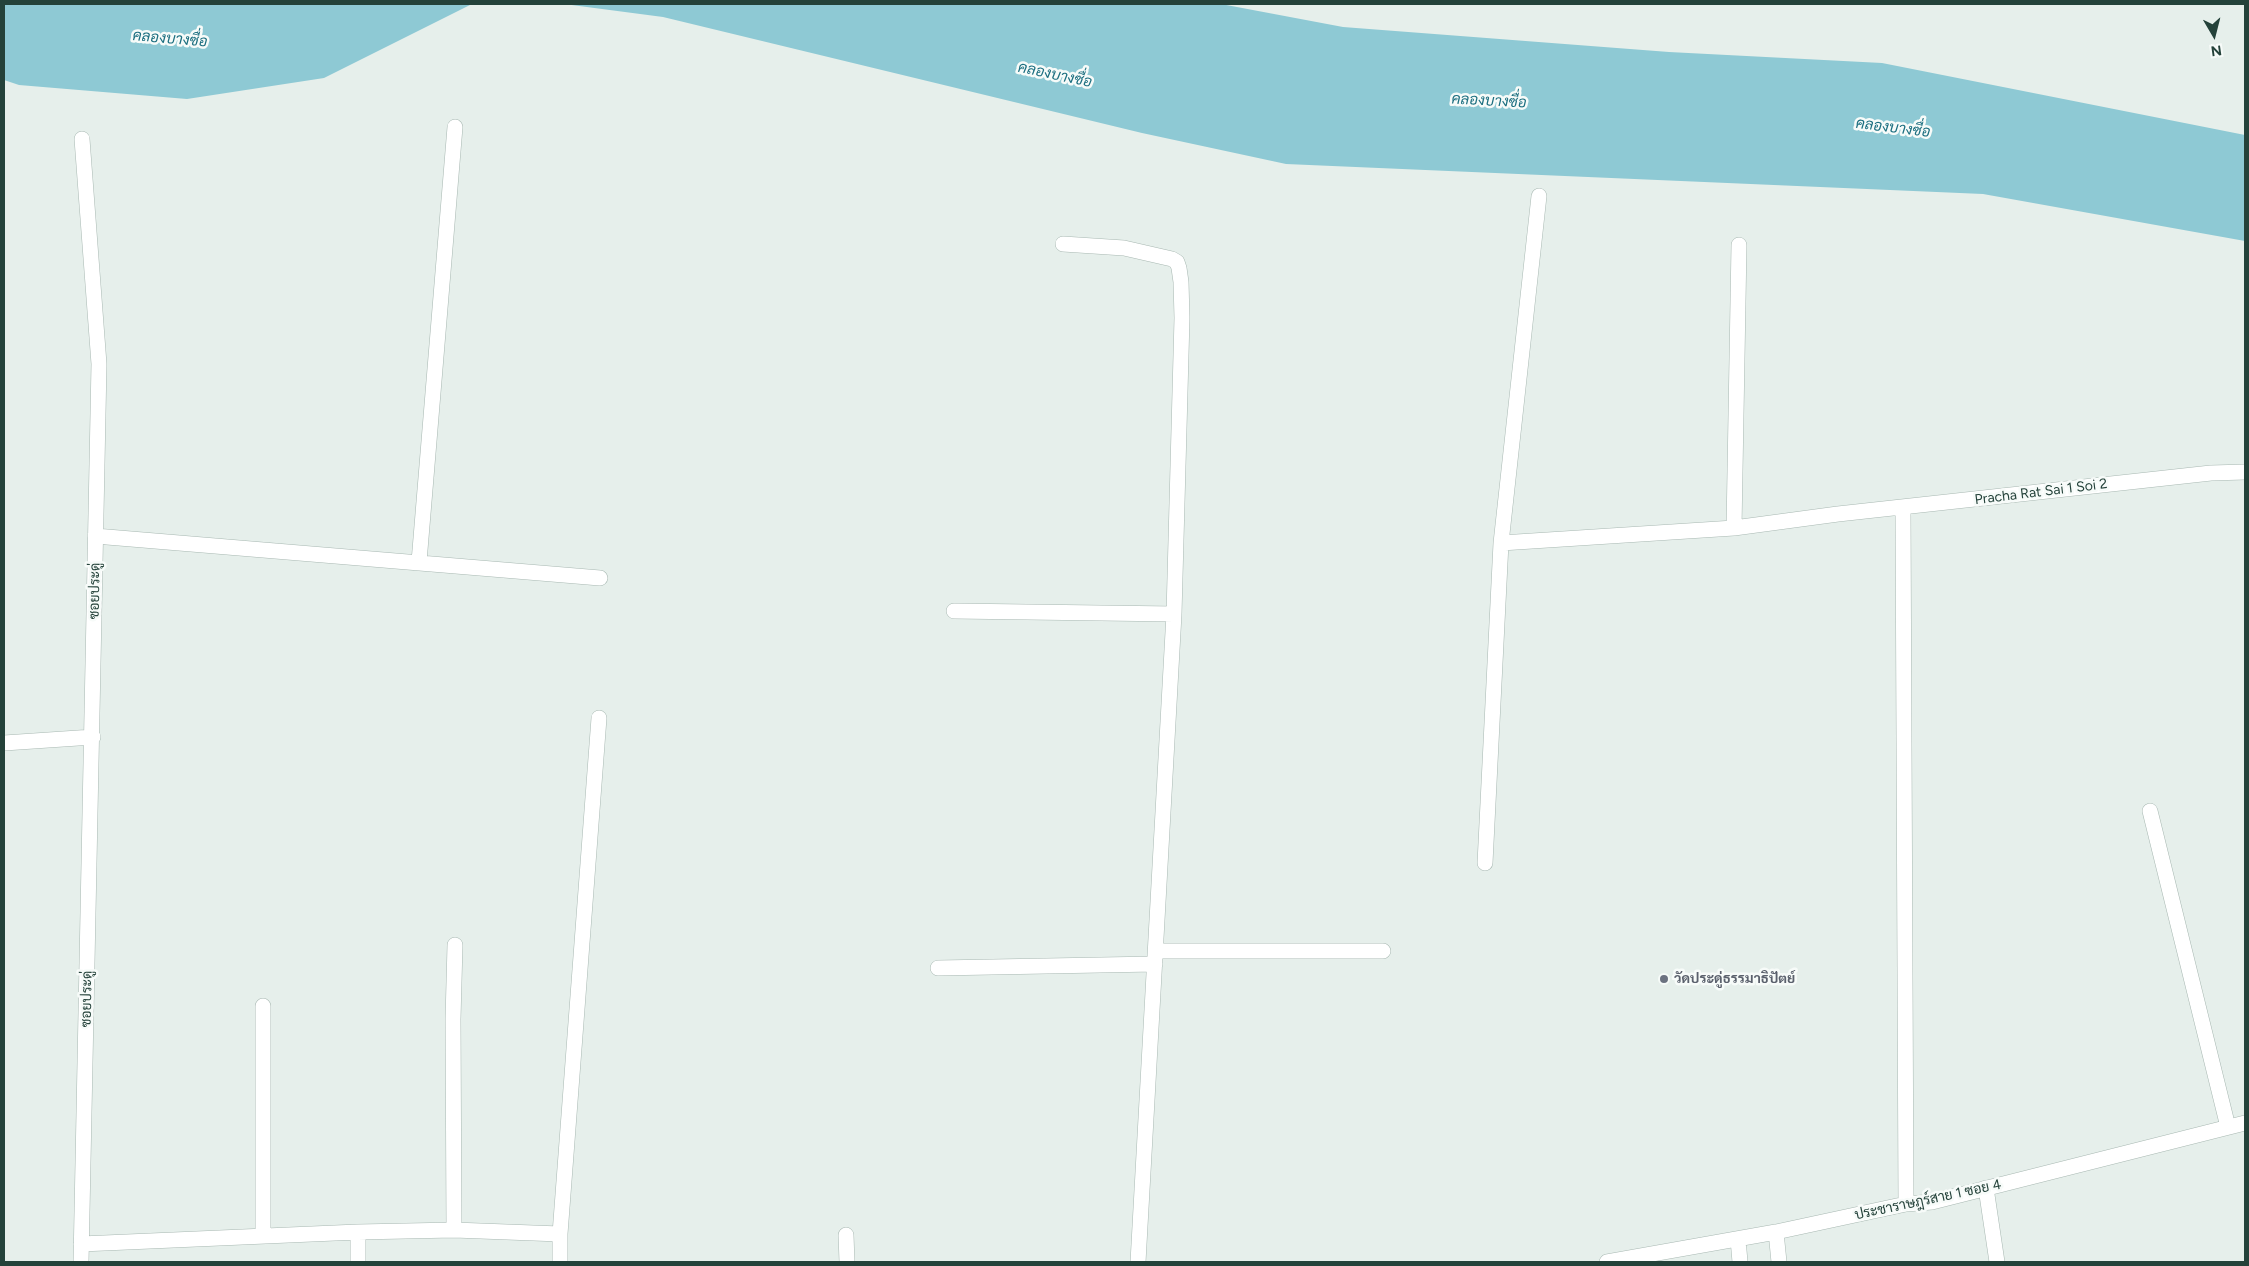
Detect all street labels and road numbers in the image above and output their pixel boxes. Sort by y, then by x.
street label: Pracha Rat Sai 1 Soi 2 [1974,476,2108,508]
street label: ซอยประดู่ [86,563,104,619]
street label: ซอยประดู่ [78,971,96,1027]
street label: ประชาราษฎร์สาย 1 ซอย 4 [1853,1176,2003,1224]

